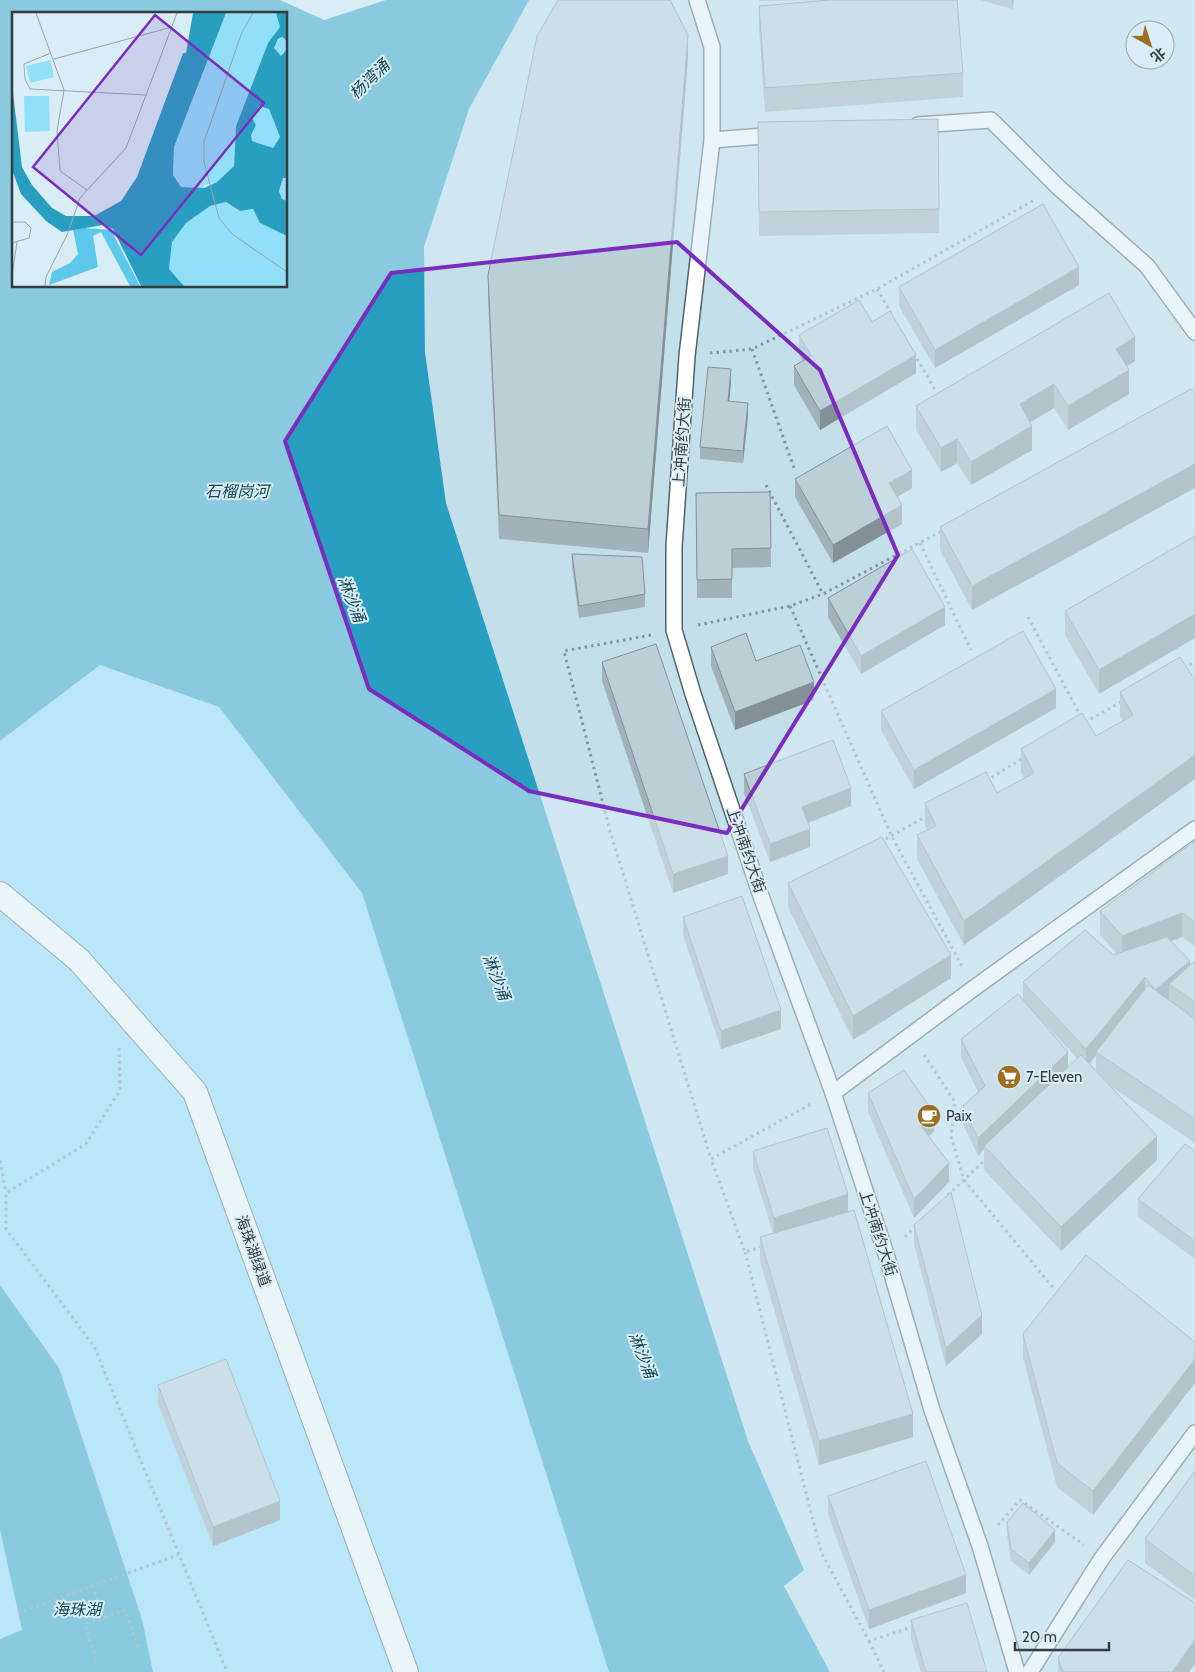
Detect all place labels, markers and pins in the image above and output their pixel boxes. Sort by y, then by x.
supermarket icon: 7-Eleven [996,1064,1022,1090]
place label: 7-Eleven [1026,1068,1082,1086]
cafe icon: Paix [916,1103,942,1129]
place label: Paix [946,1107,972,1125]

